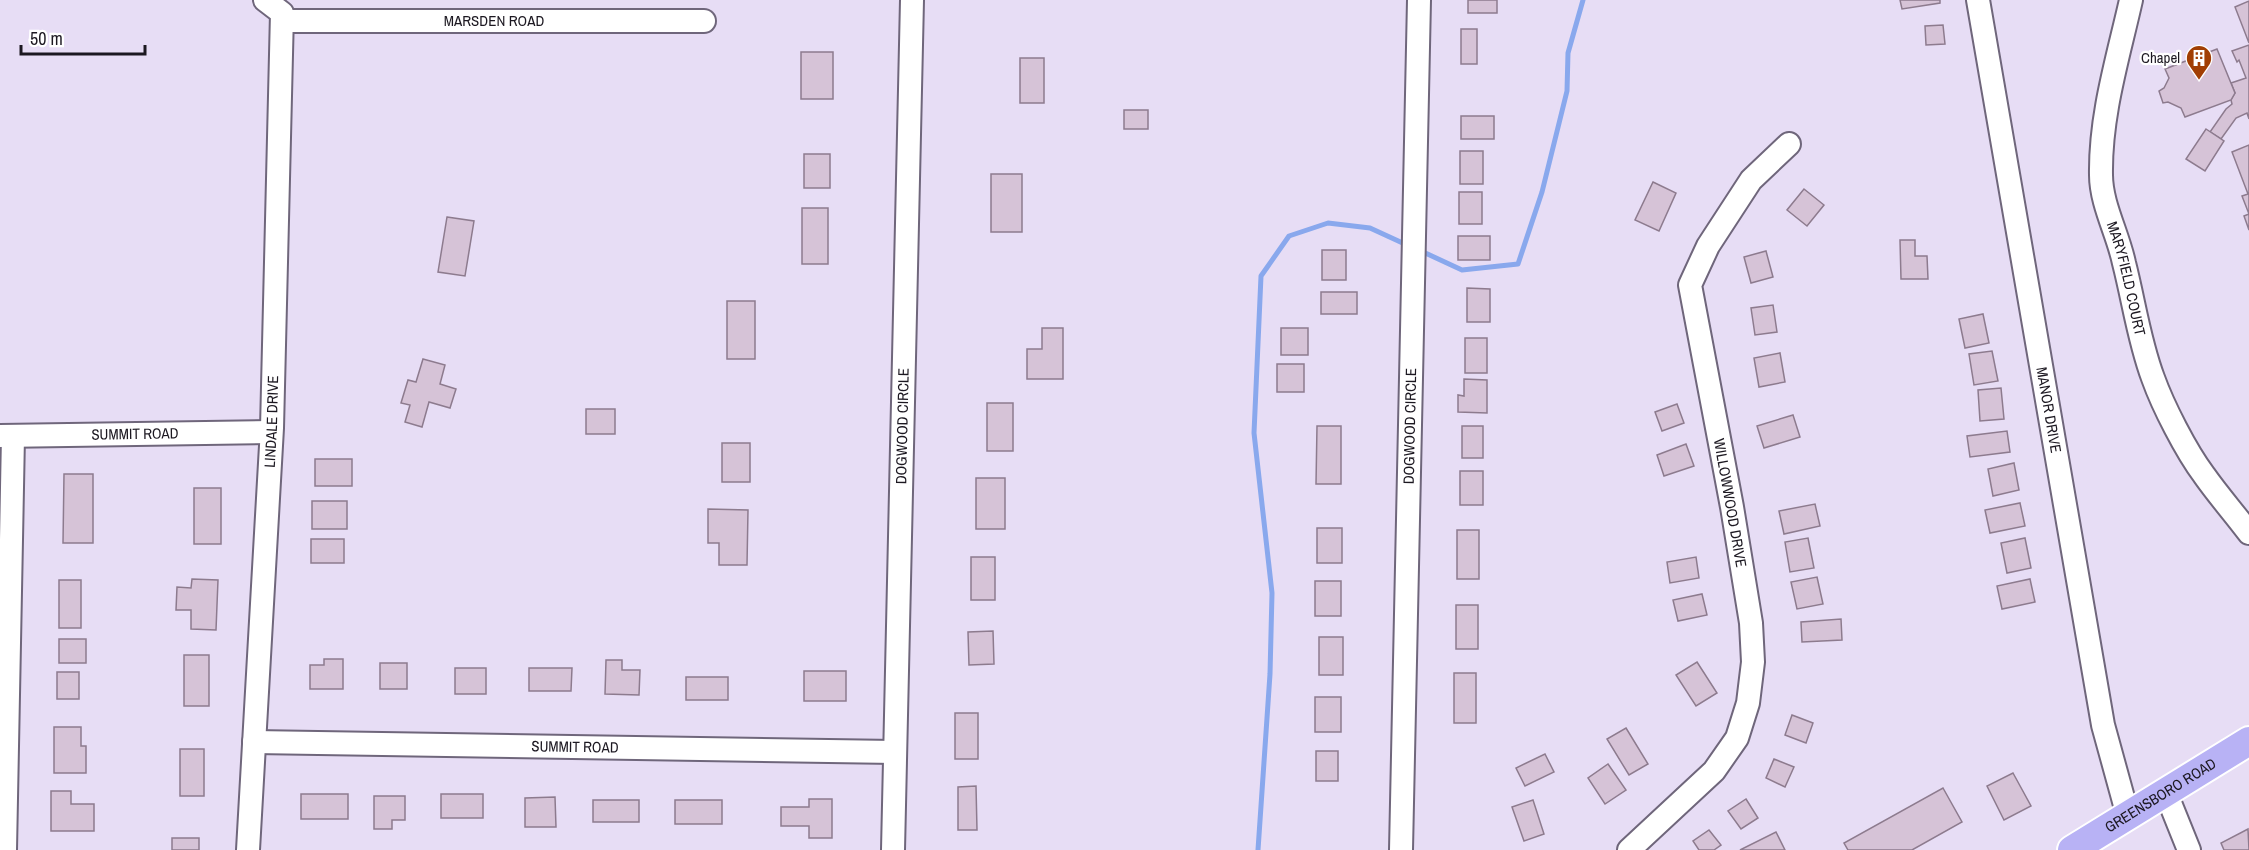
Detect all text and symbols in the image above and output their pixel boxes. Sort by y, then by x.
street label: MARSDEN ROAD [444,10,544,31]
scale bar [21,18,146,56]
text: 50 m [30,26,63,51]
building icon: Chapel [2184,43,2214,81]
place label: Chapel [2141,47,2180,68]
street label: MARYFIELD COURT [2102,218,2151,338]
street label: MANOR DRIVE [2031,365,2067,454]
street label: DOGWOOD CIRCLE [890,368,914,484]
street label: DOGWOOD CIRCLE [1398,368,1421,484]
street label: LINDALE DRIVE [259,375,283,468]
street label: SUMMIT ROAD [91,422,179,445]
street label: WILLOWWOOD DRIVE [1709,437,1752,569]
street label: SUMMIT ROAD [531,735,619,758]
street label: GREENSBORO ROAD [2101,753,2220,837]

